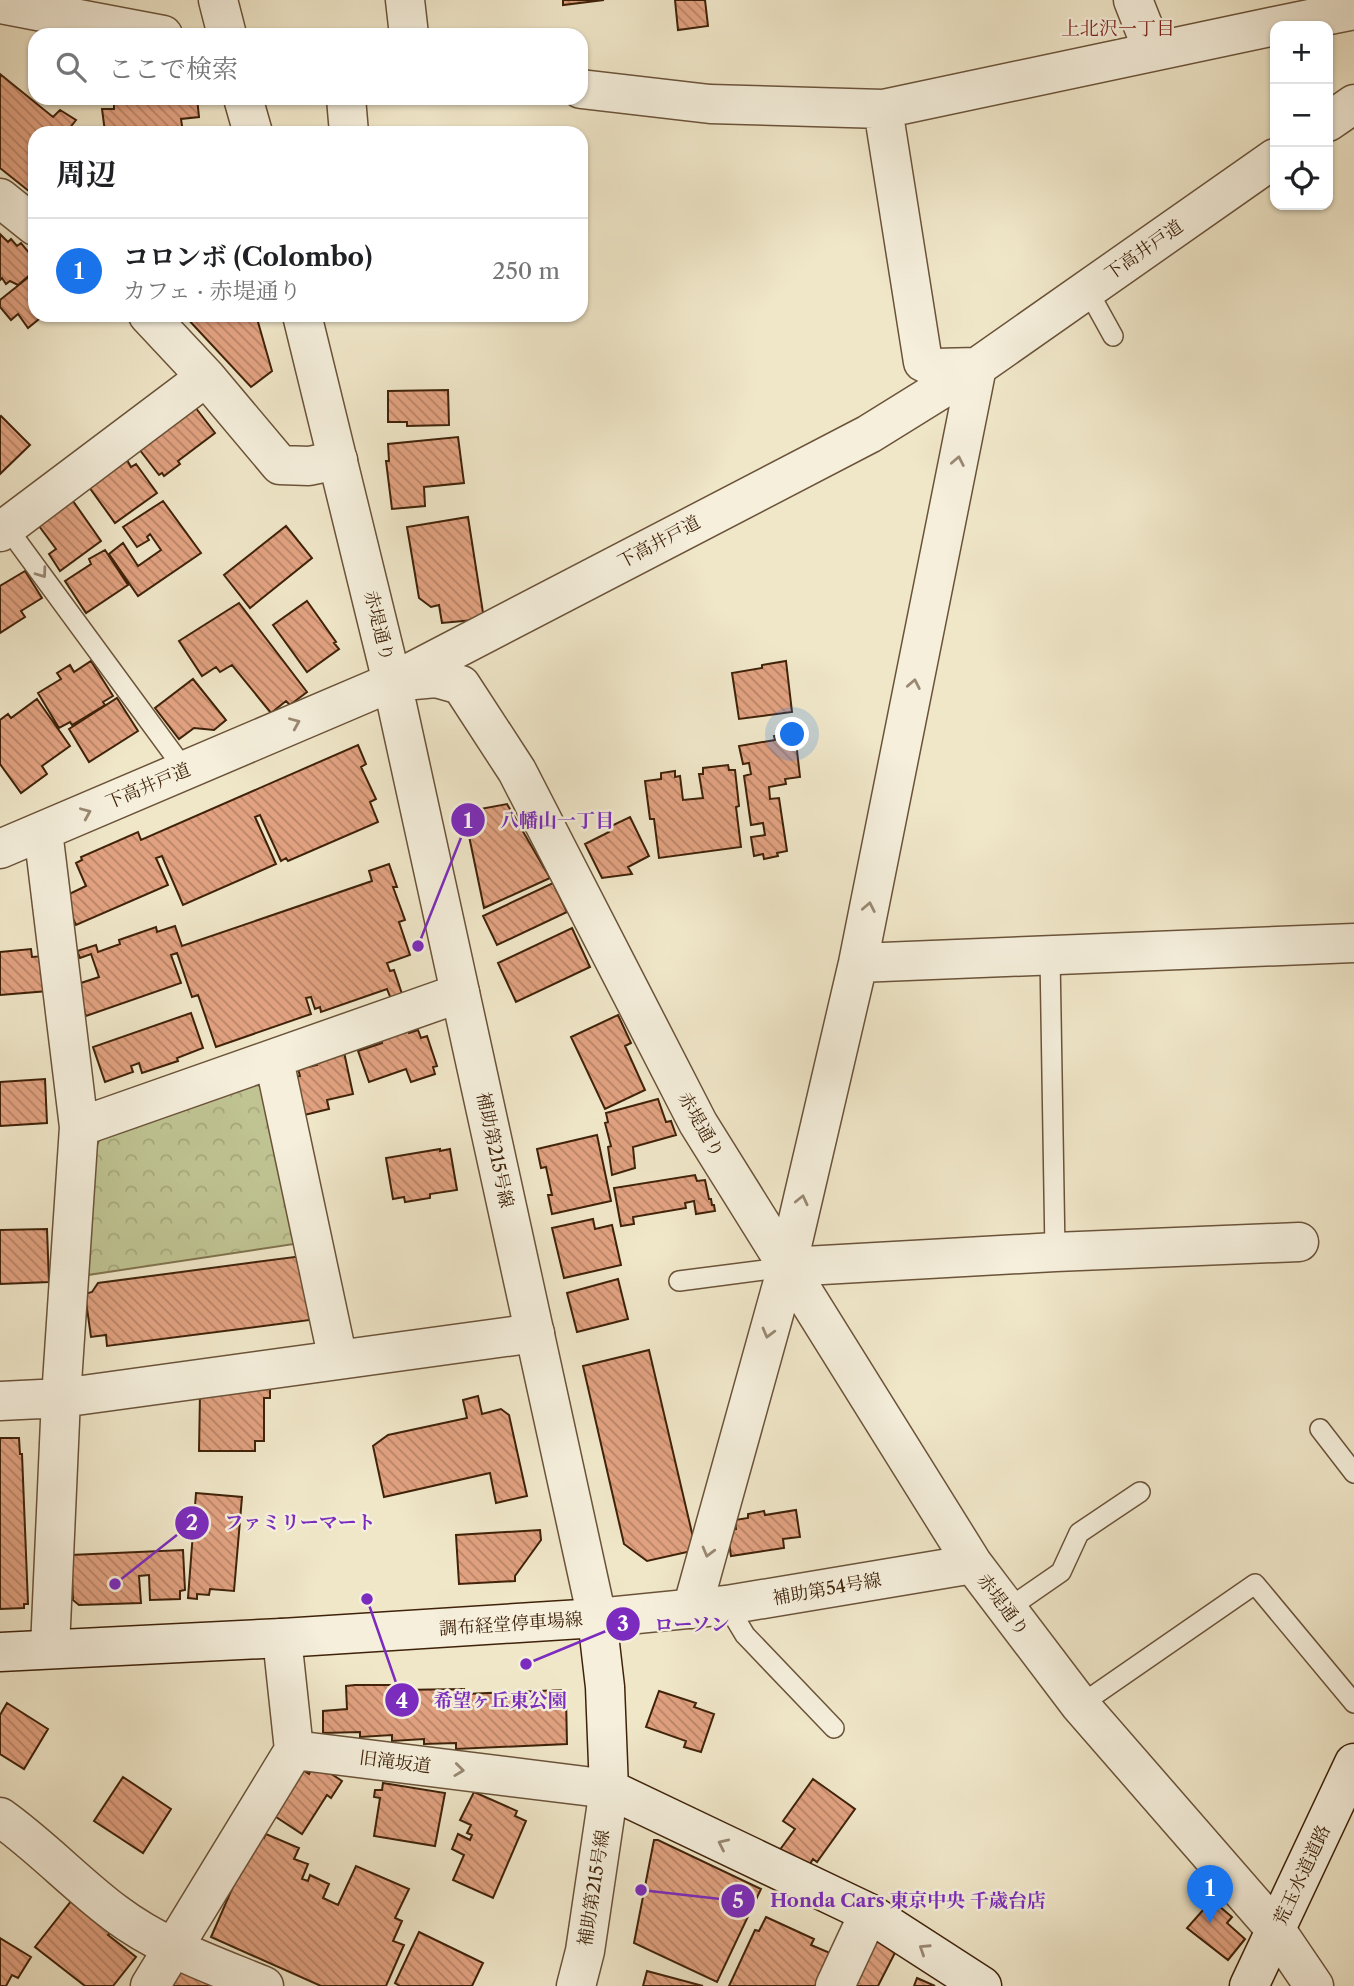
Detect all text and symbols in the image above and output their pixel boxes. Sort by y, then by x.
district label: 上北沢一丁目 [1061,17,1175,40]
map controls [1270,21,1333,210]
button: + [1270,21,1333,84]
search box [28,28,588,105]
icon: search [52,48,90,86]
text: ここで検索 [108,53,238,85]
button: − [1270,84,1333,147]
button: locate [1270,147,1333,210]
text: 周辺 [56,156,116,193]
street label: 下高井戸道 [1101,215,1187,285]
text: コロンボ (Colombo) [123,241,372,273]
text: 1 [74,257,84,285]
text: 250 m [492,257,560,285]
text: カフェ · 赤堤通り [123,277,302,305]
one-way arrow [950,455,965,467]
street label: 下高井戸道 [614,511,704,573]
one-way arrow [34,565,46,578]
street label: 赤堤通り [360,588,398,664]
one-way arrow [905,678,920,690]
one-way arrow [287,717,300,731]
your location [775,717,809,751]
street label: 下高井戸道 [102,758,194,814]
callout: 八幡山一丁目 [451,800,628,840]
one-way arrow [78,807,91,821]
text: 1 [463,808,473,833]
text: 八幡山一丁目 [500,809,614,832]
one-way arrow [861,901,876,913]
street label: 赤堤通り [673,1088,729,1162]
street label: 補助第215号線 [472,1090,518,1210]
one-way arrow [794,1194,808,1206]
one-way arrow [762,1326,777,1338]
callout: ファミリーマート [175,1503,390,1543]
text: 2 [186,1510,198,1535]
text: ファミリーマート [224,1511,376,1534]
one-way arrow [701,1546,716,1558]
street label: 補助第54号線 [771,1569,883,1609]
street label: 赤堤通り [973,1570,1033,1640]
callout: ローソン [605,1604,744,1644]
street label: 調布経堂停車場線 [438,1608,584,1640]
text: 3 [617,1611,629,1636]
text: ローソン [654,1613,730,1636]
callout: 希望ヶ丘東公園 [385,1680,581,1720]
text: 4 [396,1688,408,1713]
text: 希望ヶ丘東公園 [433,1689,567,1712]
street label: 旧滝坂道 [358,1747,432,1777]
one-way arrow [453,1763,465,1778]
street label: 荒玉水道道路 [1269,1821,1335,1929]
street label: 補助第215号線 [574,1828,614,1948]
one-way arrow [718,1838,730,1852]
pin: 1 [1187,1865,1233,1923]
callout: Honda Cars 東京中央 千歳台店 [721,1881,1060,1921]
text: 5 [732,1888,744,1913]
text: Honda Cars 東京中央 千歳台店 [770,1889,1046,1912]
one-way arrow [919,1944,932,1957]

